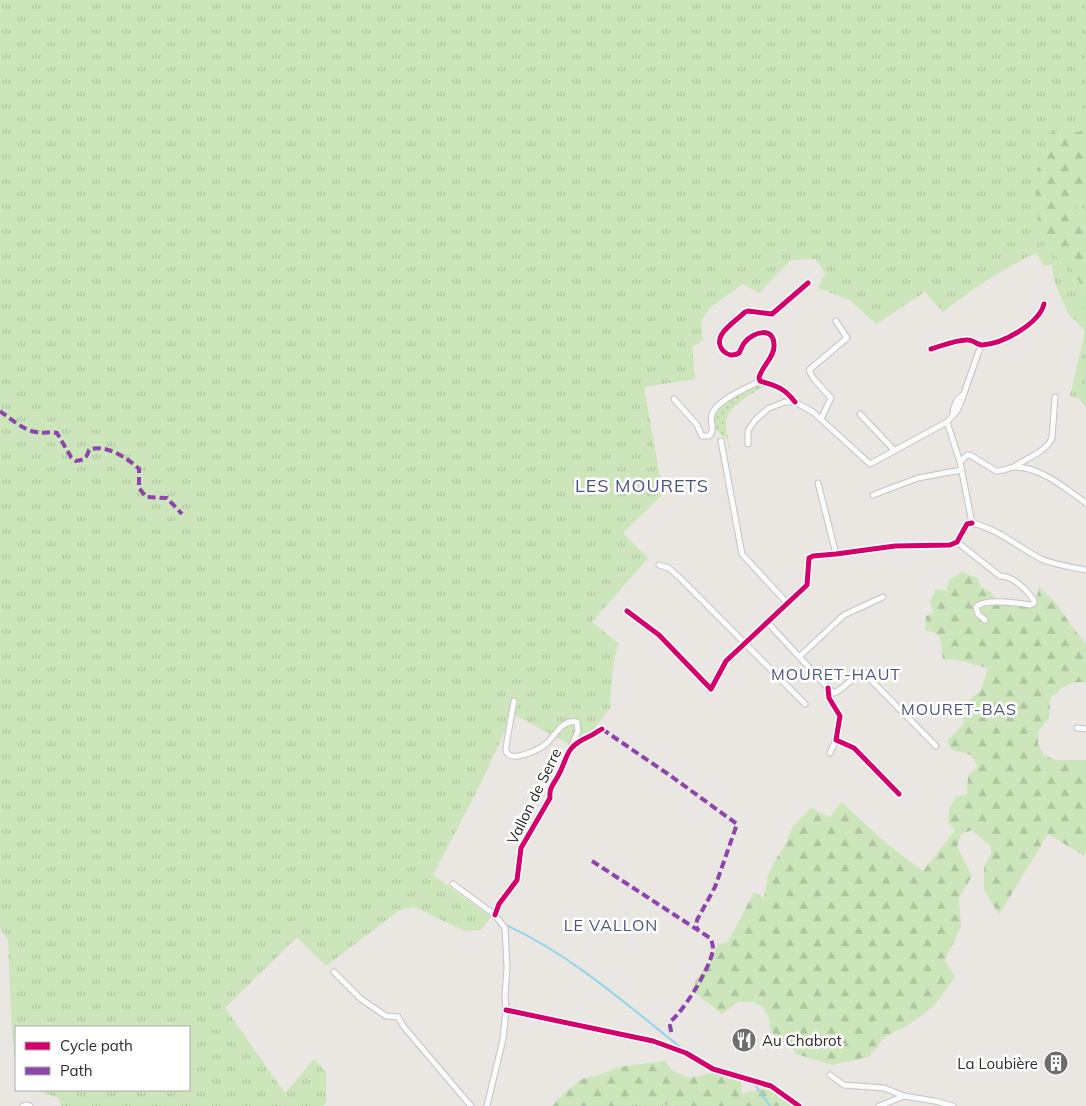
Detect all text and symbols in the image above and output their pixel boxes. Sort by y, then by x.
district label: LES MOURETS [575,474,709,497]
district label: MOURET-HAUT [771,664,901,684]
district label: MOURET-BAS [901,699,1017,719]
street label: Vallon de Serre [503,745,565,847]
district label: LE VALLON [564,915,658,935]
legend [15,1026,190,1091]
restaurant icon: Au Chabrot [731,1027,757,1053]
place label: Au Chabrot [762,1031,842,1050]
text: Cycle path [60,1036,133,1055]
building icon: La Loubière [1043,1050,1069,1076]
place label: La Loubière [957,1054,1038,1073]
text: Path [60,1061,92,1080]

